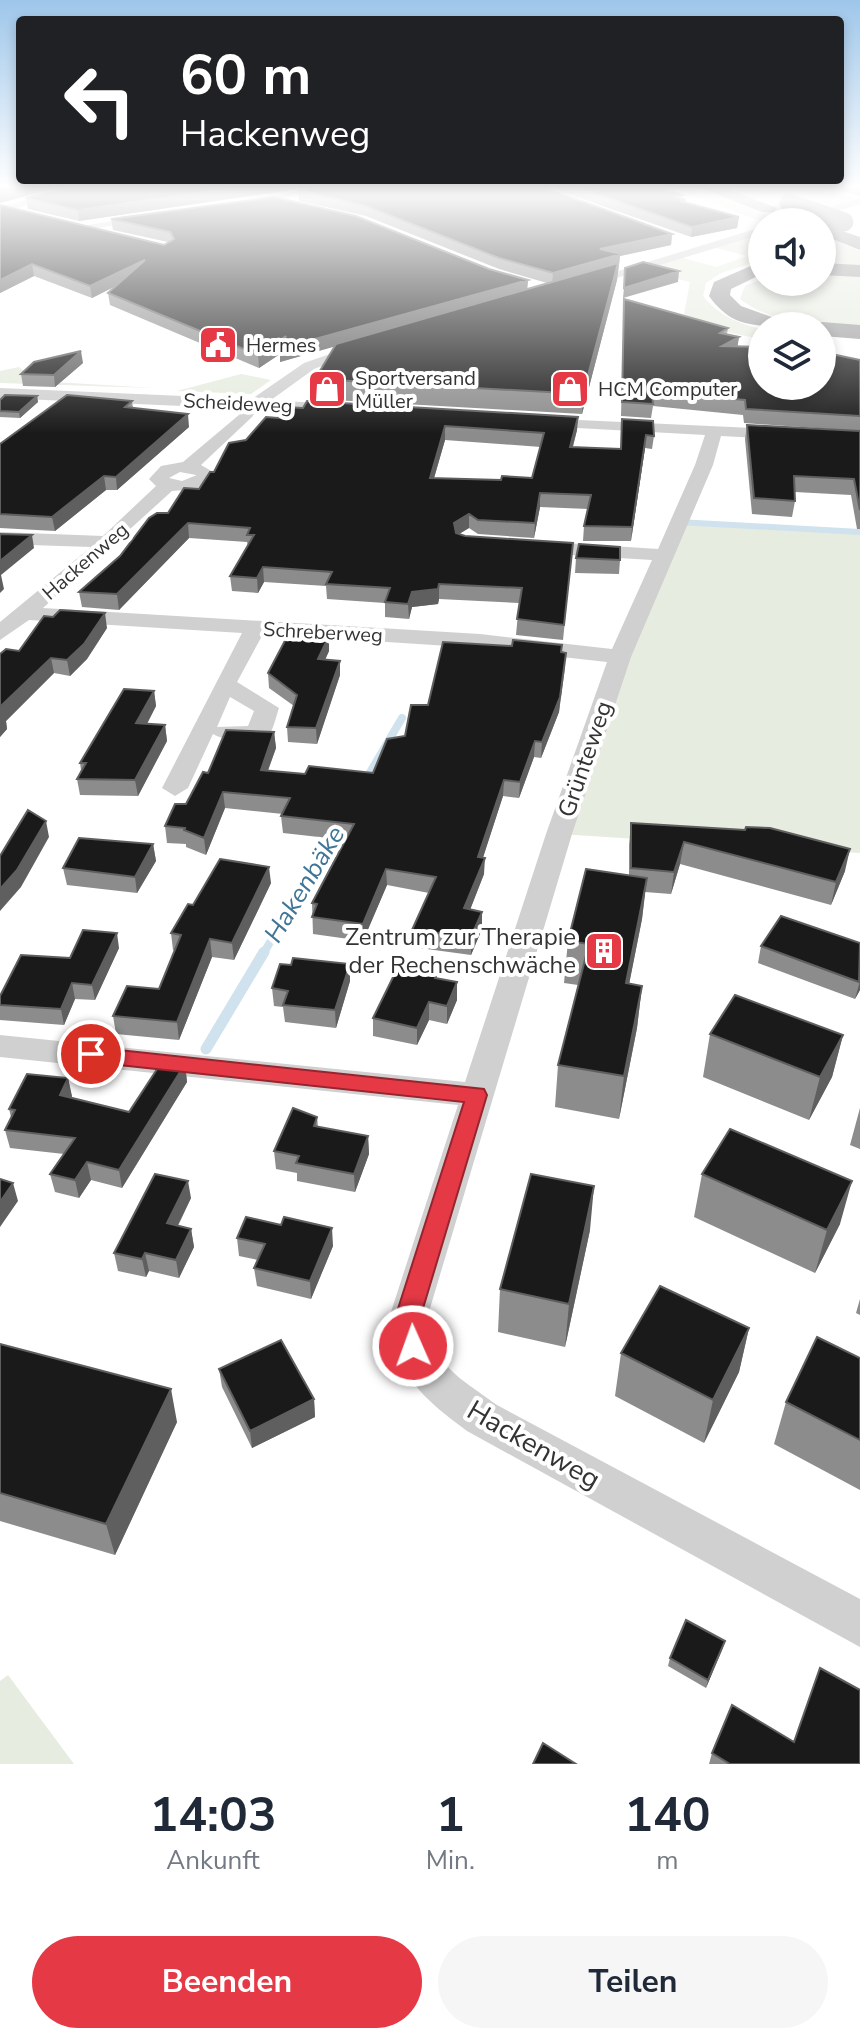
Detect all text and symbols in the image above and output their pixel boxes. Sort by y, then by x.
text: 60 m [180,37,311,114]
icon: left [48,48,152,152]
text: Hackenweg [180,110,370,159]
map controls [748,208,836,400]
button: sound [748,208,836,296]
button: layers [748,312,836,400]
public building icon: Hermes [197,324,239,366]
place label: Hermes [246,332,316,359]
place label: Sportversand Müller [355,365,476,415]
shop icon: Sportversand Müller [306,368,348,410]
shop icon: HCM Computer [549,368,591,410]
place label: HCM Computer [598,376,738,403]
street label: Scheideweg [183,387,293,420]
street label: Hackenweg [37,516,134,606]
street label: Schreberweg [263,616,383,649]
street label: Grünteweg [550,697,620,821]
water label: Hakenbäke [256,819,353,949]
place label: Zentrum zur Therapie der Rechenschwäche [345,921,576,981]
building icon: Zentrum zur Therapie der Rechenschwäche [583,930,625,972]
pin [57,1020,125,1088]
icon: arrive [69,1032,113,1076]
position arrow [371,1304,455,1388]
street label: Hackenweg [460,1391,607,1498]
text: 14:03 [149,1782,276,1848]
text: 1 [436,1782,465,1848]
text: 140 [624,1782,711,1848]
text: Ankunft [166,1843,260,1878]
text: Min. [426,1843,475,1878]
text: m [656,1843,679,1878]
button: Beenden [32,1936,422,2028]
button: Teilen [438,1936,828,2028]

